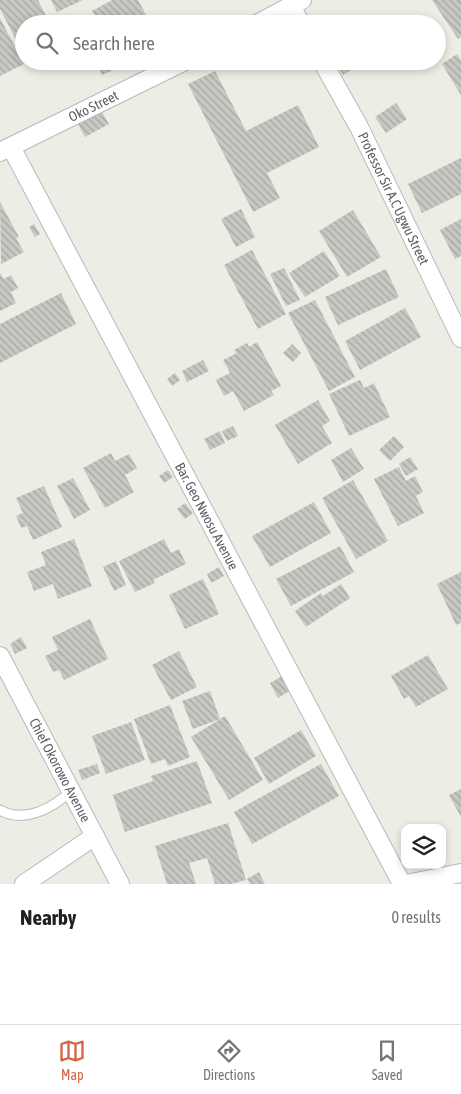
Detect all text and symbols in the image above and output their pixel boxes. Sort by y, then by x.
search box [15,15,446,70]
icon: search [33,29,61,57]
text: Search here [73,32,155,54]
street label: Oko Street [66,87,121,125]
street label: Professor Sir A.C Ugwu Street [355,130,432,267]
street label: Bar. Geo Nwosu Avenue [172,460,242,573]
street label: Chief Okorowo Avenue [26,715,94,825]
map controls [401,824,446,869]
button: layers [401,824,446,869]
text: Nearby [20,905,76,929]
text: 0 results [391,908,441,926]
tab: Map [58,1037,86,1083]
tab: Directions [203,1037,255,1083]
tab: Saved [372,1037,403,1083]

